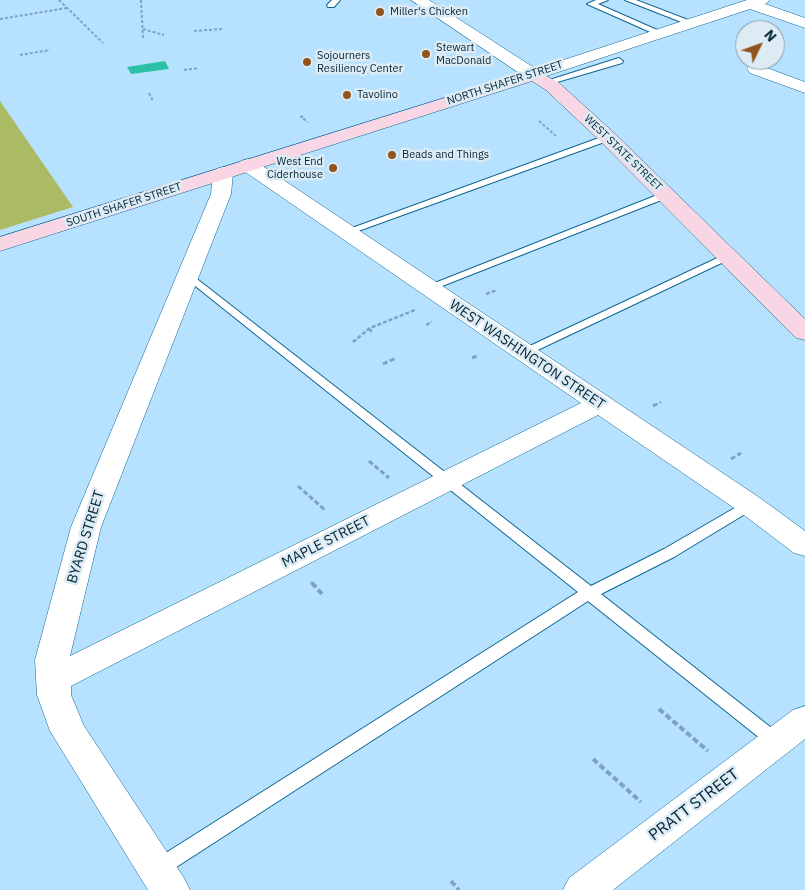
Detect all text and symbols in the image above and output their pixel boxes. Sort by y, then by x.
place label: Miller's Chicken [390,5,468,19]
marker: Miller's Chicken [374,6,386,18]
north arrow [735,20,785,70]
text: N [760,26,780,45]
place label: Stewart MacDonald [436,41,491,67]
marker: Stewart MacDonald [420,48,432,60]
place label: Sojourners Resiliency Center [317,49,403,75]
marker: Sojourners Resiliency Center [301,56,313,68]
street label: NORTH SHAFER STREET [445,58,565,108]
place label: Tavolino [357,88,398,102]
marker: Tavolino [341,89,353,101]
street label: WEST STATE STREET [581,112,665,194]
place label: Beads and Things [402,148,489,162]
marker: Beads and Things [386,149,398,161]
place label: West End Ciderhouse [267,155,323,181]
marker: West End Ciderhouse [327,162,339,174]
street label: SOUTH SHAFER STREET [65,180,183,230]
street label: WEST WASHINGTON STREET [446,297,608,413]
street label: BYARD STREET [64,489,108,585]
street label: MAPLE STREET [279,513,373,571]
street label: PRATT STREET [645,765,743,845]

